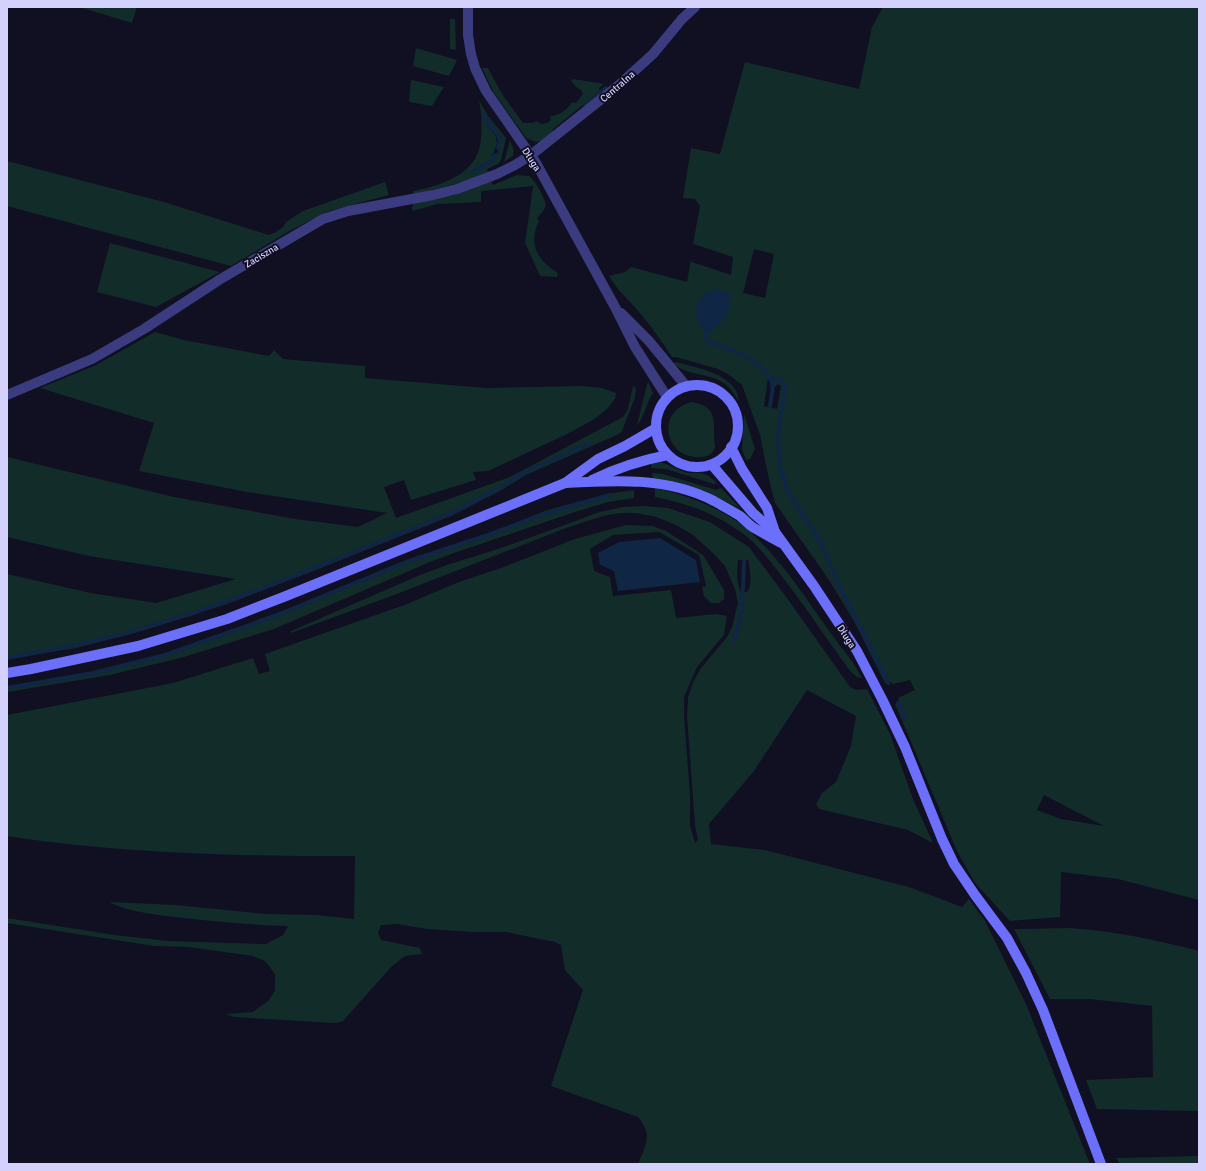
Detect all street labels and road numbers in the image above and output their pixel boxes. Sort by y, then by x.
street label: Centralna [598,68,637,105]
street label: Długa [519,146,543,174]
street label: Zaciszna [242,241,281,271]
street label: Długa [834,623,858,651]

